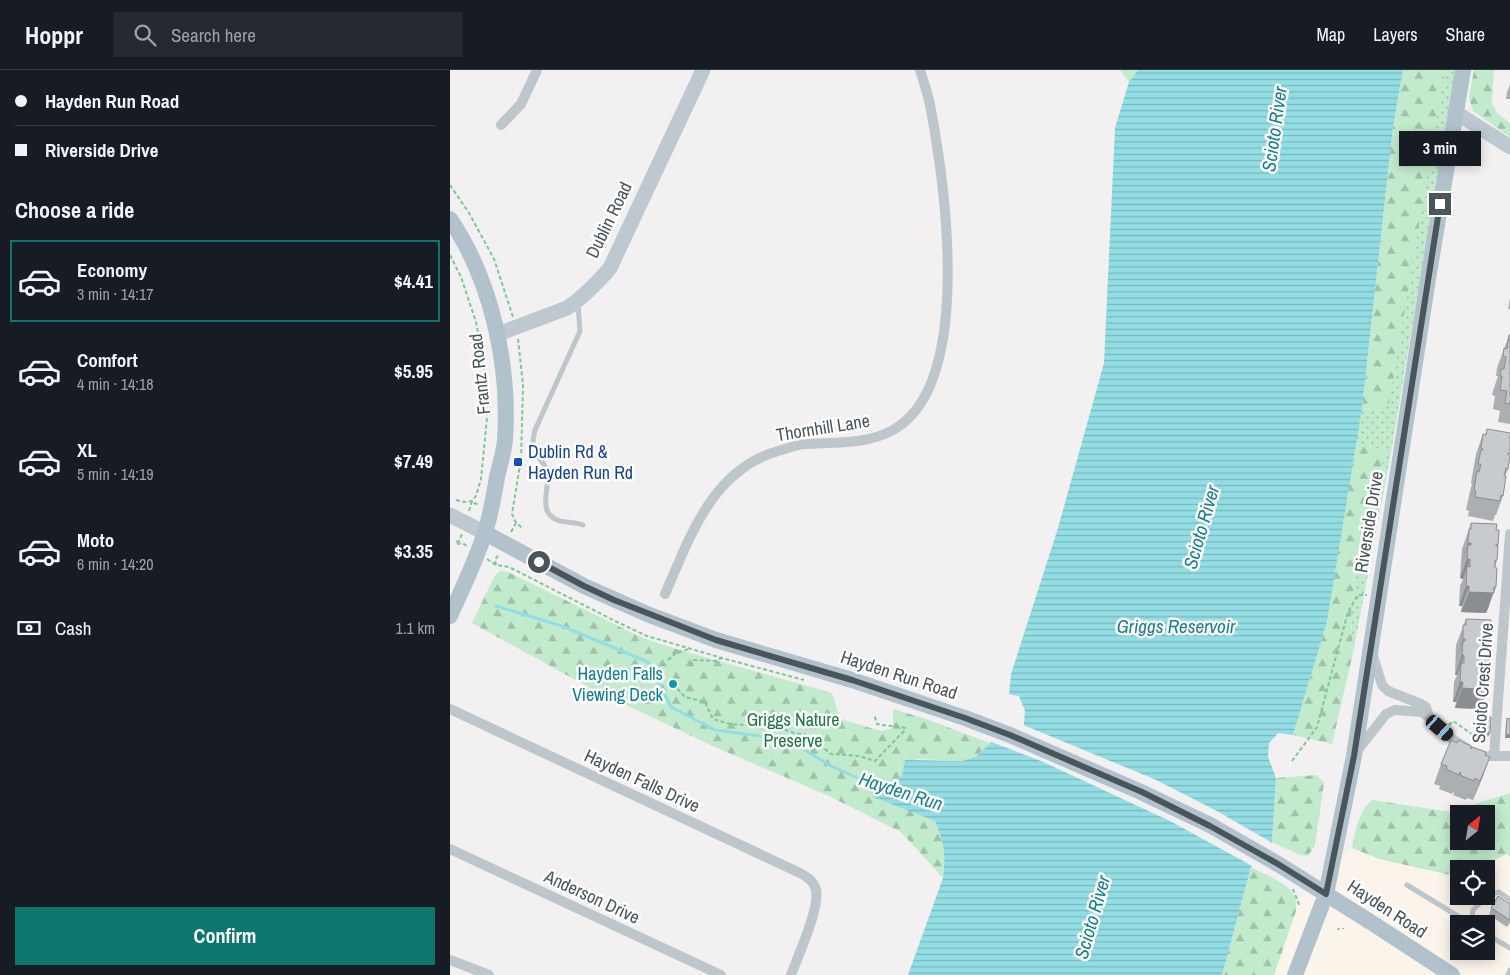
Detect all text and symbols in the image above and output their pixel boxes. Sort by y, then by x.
search box [113,12,463,57]
text: Hoppr [25,19,83,51]
icon: search [131,21,159,49]
text: Search here [171,22,256,48]
text: Map [1317,22,1345,47]
text: Layers [1373,22,1418,47]
text: Share [1446,22,1485,47]
water label: Scioto River [1255,84,1293,173]
text: Hayden Run Road [45,88,179,114]
callout: 3 min [1399,132,1481,166]
text: Riverside Drive [45,137,158,163]
text: 3 min [1423,137,1457,159]
street label: Dublin Road [579,177,638,262]
route end [1429,193,1451,215]
text: Choose a ride [15,195,134,225]
text: Economy [77,257,147,283]
icon: car [17,259,62,304]
text: $4.41 [394,268,433,294]
text: 3 min · 14:17 [77,283,154,305]
street label: Frantz Road [463,332,496,416]
text: Comfort [77,347,138,373]
icon: car [17,349,62,394]
text: $5.95 [394,358,433,384]
text: 4 min · 14:18 [77,373,154,395]
street label: Thornhill Lane [774,408,871,447]
text: XL [77,437,97,463]
icon: car [17,439,62,484]
place label: Dublin Rd & Hayden Run Rd [528,439,633,485]
text: $7.49 [394,448,433,474]
marker: Dublin Rd & Hayden Run Rd [512,456,524,468]
text: 5 min · 14:19 [77,463,154,485]
street label: Riverside Drive [1348,469,1389,575]
water label: Scioto River [1177,481,1226,572]
text: Moto [77,527,114,553]
icon: car [17,529,62,574]
text: $3.35 [394,538,433,564]
route start [528,551,550,573]
text: 6 min · 14:20 [77,553,154,575]
water label: Griggs Reservoir [1117,613,1236,639]
icon: cash [15,614,43,642]
text: Cash [55,615,91,641]
text: 1.1 km [396,617,435,639]
street label: Scioto Crest Drive [1466,622,1499,744]
street label: Hayden Run Road [838,644,961,705]
place label: Hayden Falls Viewing Deck [572,661,664,707]
marker: Hayden Falls Viewing Deck [667,678,679,690]
park label: Griggs Nature Preserve [747,707,839,753]
car [1423,712,1456,744]
street label: Hayden Falls Drive [580,743,704,818]
water label: Hayden Run [856,765,946,817]
north arrow [1450,805,1495,850]
map controls [1450,805,1495,960]
button: locate [1450,860,1495,905]
street label: Anderson Drive [540,863,644,930]
water label: Scioto River [1068,871,1117,962]
street label: Hayden Road [1343,874,1432,944]
button: Confirm [15,907,435,965]
button: layers [1450,915,1495,960]

